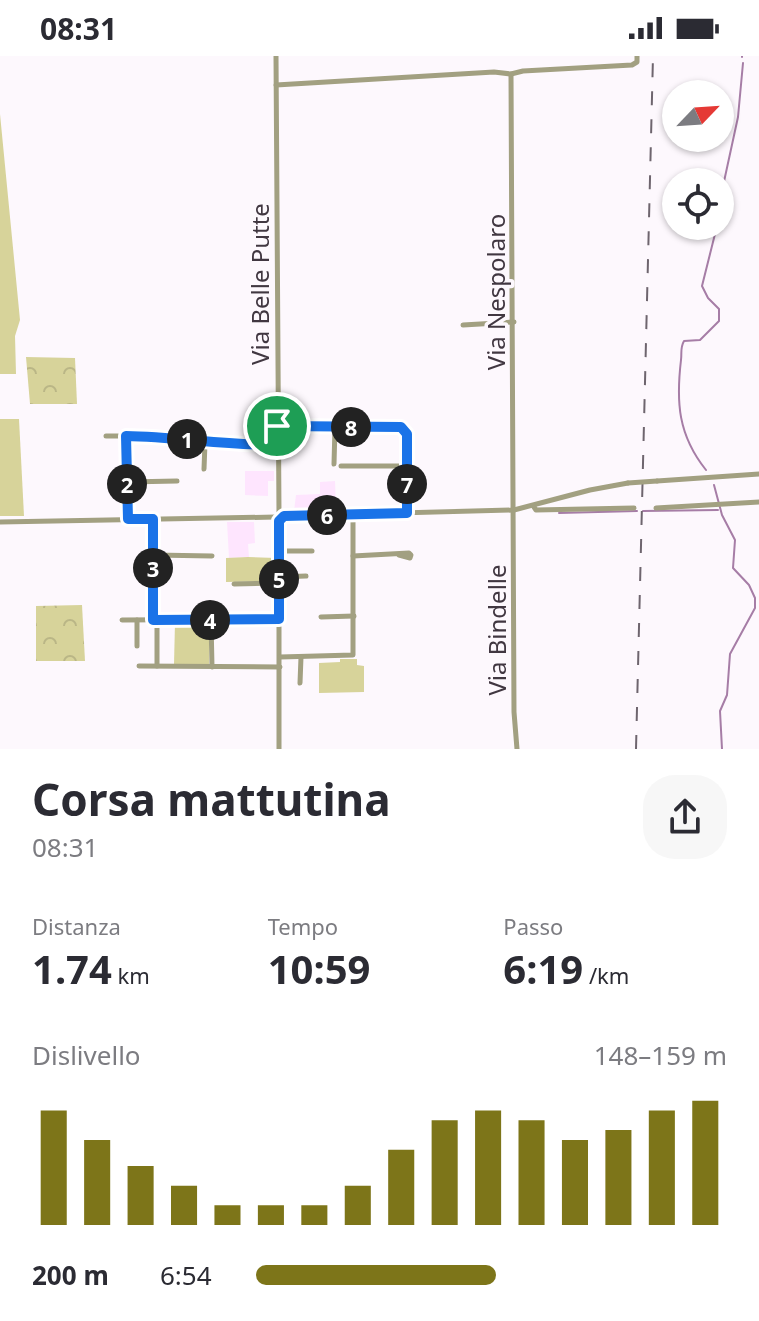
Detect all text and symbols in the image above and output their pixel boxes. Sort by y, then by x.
text: 08:31 [40,8,117,49]
north arrow [662,80,734,152]
map controls [662,80,734,240]
button: locate [662,168,734,240]
street label: Via Belle Putte [243,203,276,365]
street label: Via Nespolaro [479,214,512,370]
pin [243,392,311,460]
icon: arrive [255,404,299,448]
pin: 8 [331,407,371,447]
text: 8 [345,412,357,442]
pin: 1 [167,419,207,459]
text: 1 [181,424,193,454]
pin: 2 [107,464,147,504]
pin: 7 [387,464,427,504]
text: 2 [121,469,133,499]
text: 7 [401,469,413,499]
pin: 6 [307,495,347,535]
text: 6 [321,500,333,530]
pin: 3 [133,548,173,588]
text: 3 [147,553,159,583]
pin: 5 [259,559,299,599]
text: 5 [273,564,285,594]
street label: Via Bindelle [480,564,513,696]
pin: 4 [190,600,230,640]
text: 4 [204,605,216,635]
text: Corsa mattutina [32,769,391,829]
button: share [643,775,727,859]
text: 08:31 [32,829,98,865]
text: Distanza [32,911,121,941]
text: Tempo [268,911,338,941]
text: Passo [503,911,563,941]
text: 1.74 [32,941,112,996]
text: 10:59 [268,941,370,996]
text: 6:19 [503,941,583,996]
text: km [112,960,150,990]
text: /km [583,960,629,990]
text: Dislivello [32,1037,141,1073]
text: 148–159 m [594,1037,727,1073]
text: 200 m [32,1257,109,1293]
text: 6:54 [160,1257,212,1293]

